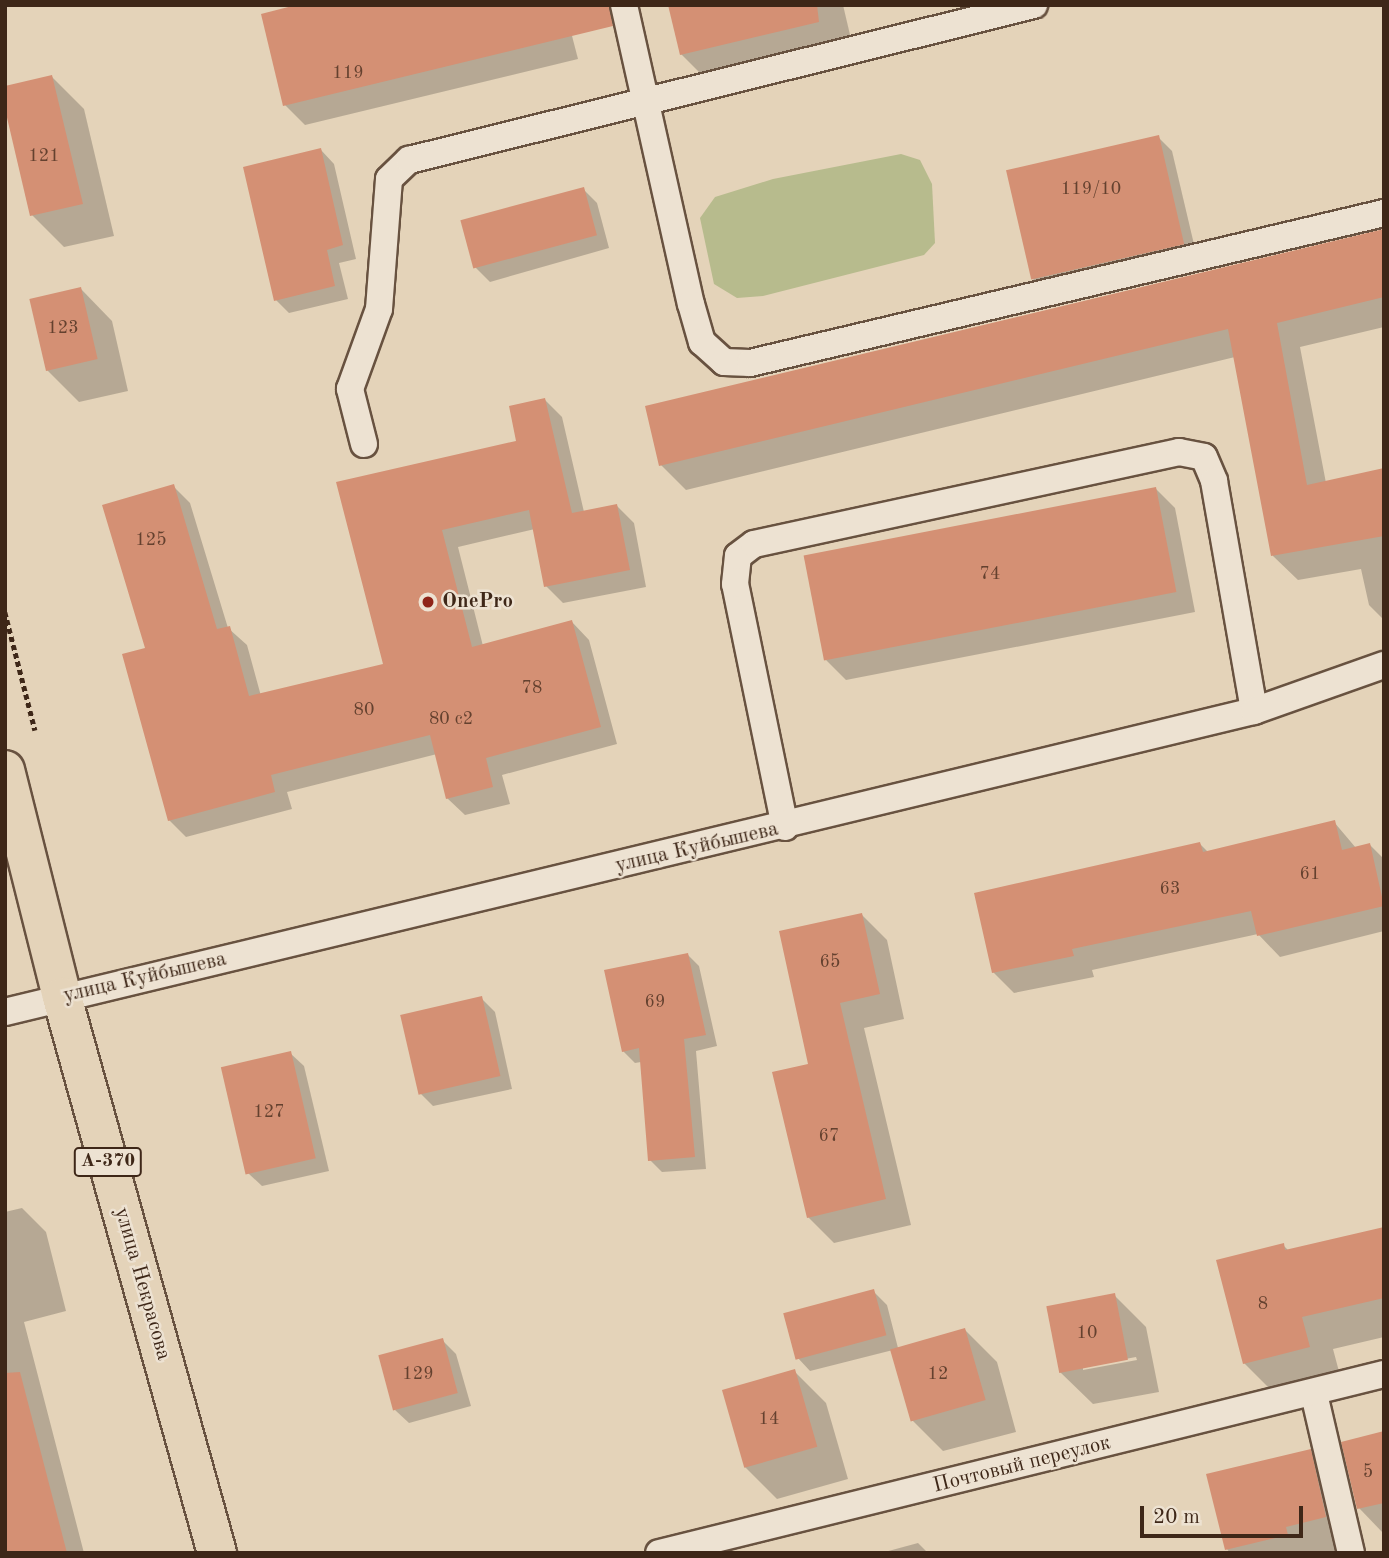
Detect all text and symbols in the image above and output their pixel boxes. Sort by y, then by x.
house number: 119 [332,62,364,84]
house number: 121 [28,145,60,167]
house number: 119/10 [1061,178,1121,200]
house number: 123 [47,317,79,339]
house number: 125 [135,529,167,551]
house number: 74 [980,563,1000,585]
place label: OnePro [442,589,513,615]
marker: OnePro [420,594,436,610]
house number: 78 [522,677,542,699]
house number: 80 [354,699,374,721]
house number: 80 с2 [429,708,473,730]
street label: улица Куйбышева [613,817,781,879]
house number: 61 [1300,863,1320,885]
house number: 63 [1160,878,1180,900]
street label: улица Куйбышева [61,947,229,1009]
house number: 65 [820,951,840,973]
house number: 69 [645,991,665,1013]
house number: 127 [253,1101,285,1123]
house number: 67 [819,1125,839,1147]
road number: А-370 [73,1146,143,1178]
street label: улица Некрасова [108,1205,176,1363]
house number: 8 [1258,1293,1268,1315]
house number: 10 [1077,1322,1097,1344]
house number: 129 [402,1363,434,1385]
house number: 12 [928,1363,948,1385]
house number: 14 [759,1408,779,1430]
street label: Почтовый переулок [931,1431,1113,1499]
house number: 5 [1363,1461,1373,1483]
scale bar [1144,1492,1307,1536]
text: 20 m [1153,1507,1200,1528]

